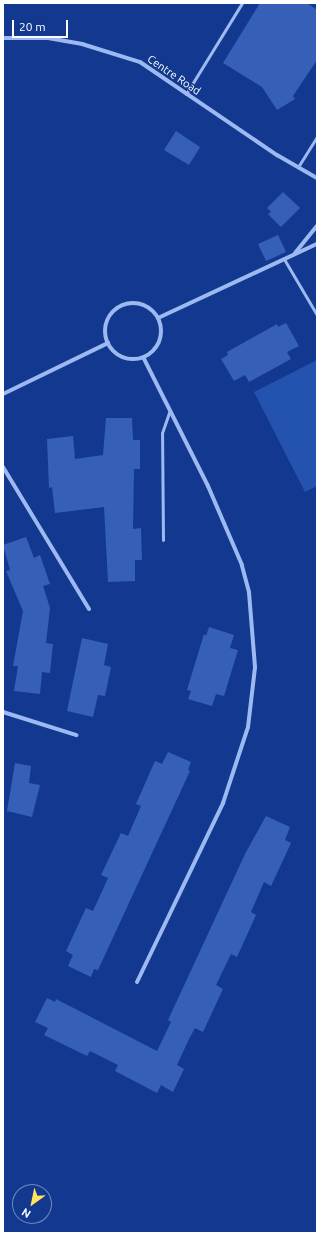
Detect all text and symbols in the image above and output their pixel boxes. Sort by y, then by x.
scale bar [14,12,70,38]
text: 20 m [19,20,46,33]
street label: Centre Road [145,52,203,98]
north arrow [12,1184,52,1224]
text: N [19,1206,33,1220]

